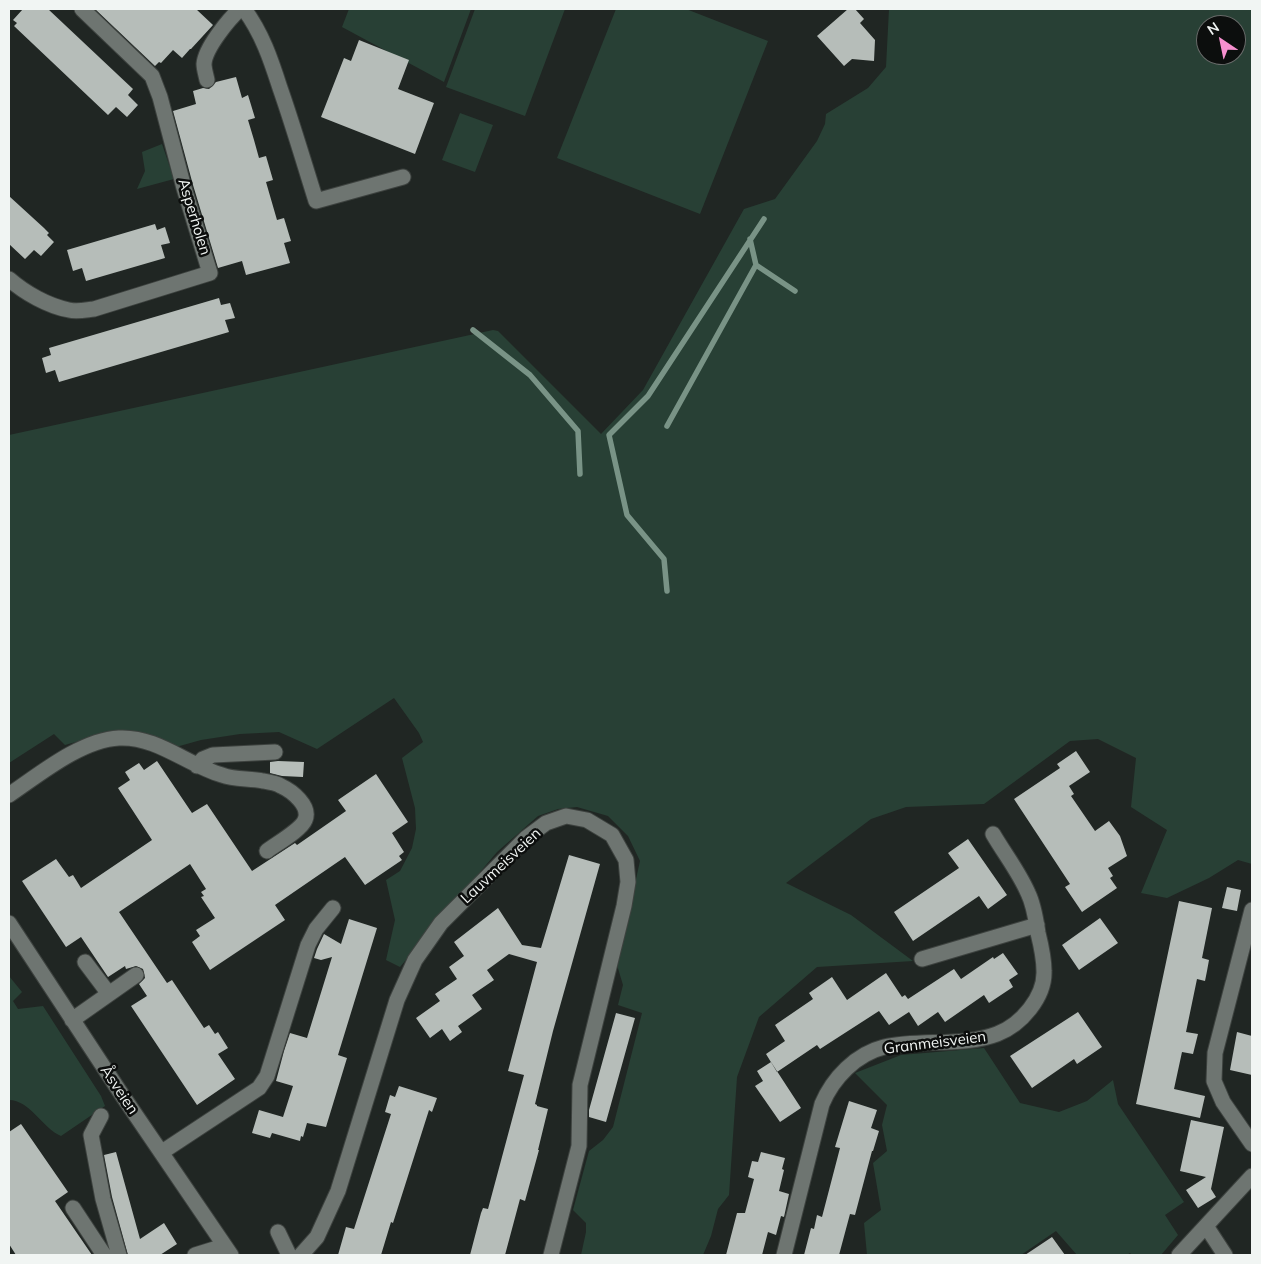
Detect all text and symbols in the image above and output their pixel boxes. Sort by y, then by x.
north arrow [1196,15,1246,65]
text: N [1204,18,1223,39]
street label: Asperholen [174,177,214,257]
street label: Lauvmeisveien [457,824,545,908]
street label: Granmeisveien [883,1028,987,1058]
street label: Åsveien [96,1062,142,1118]

